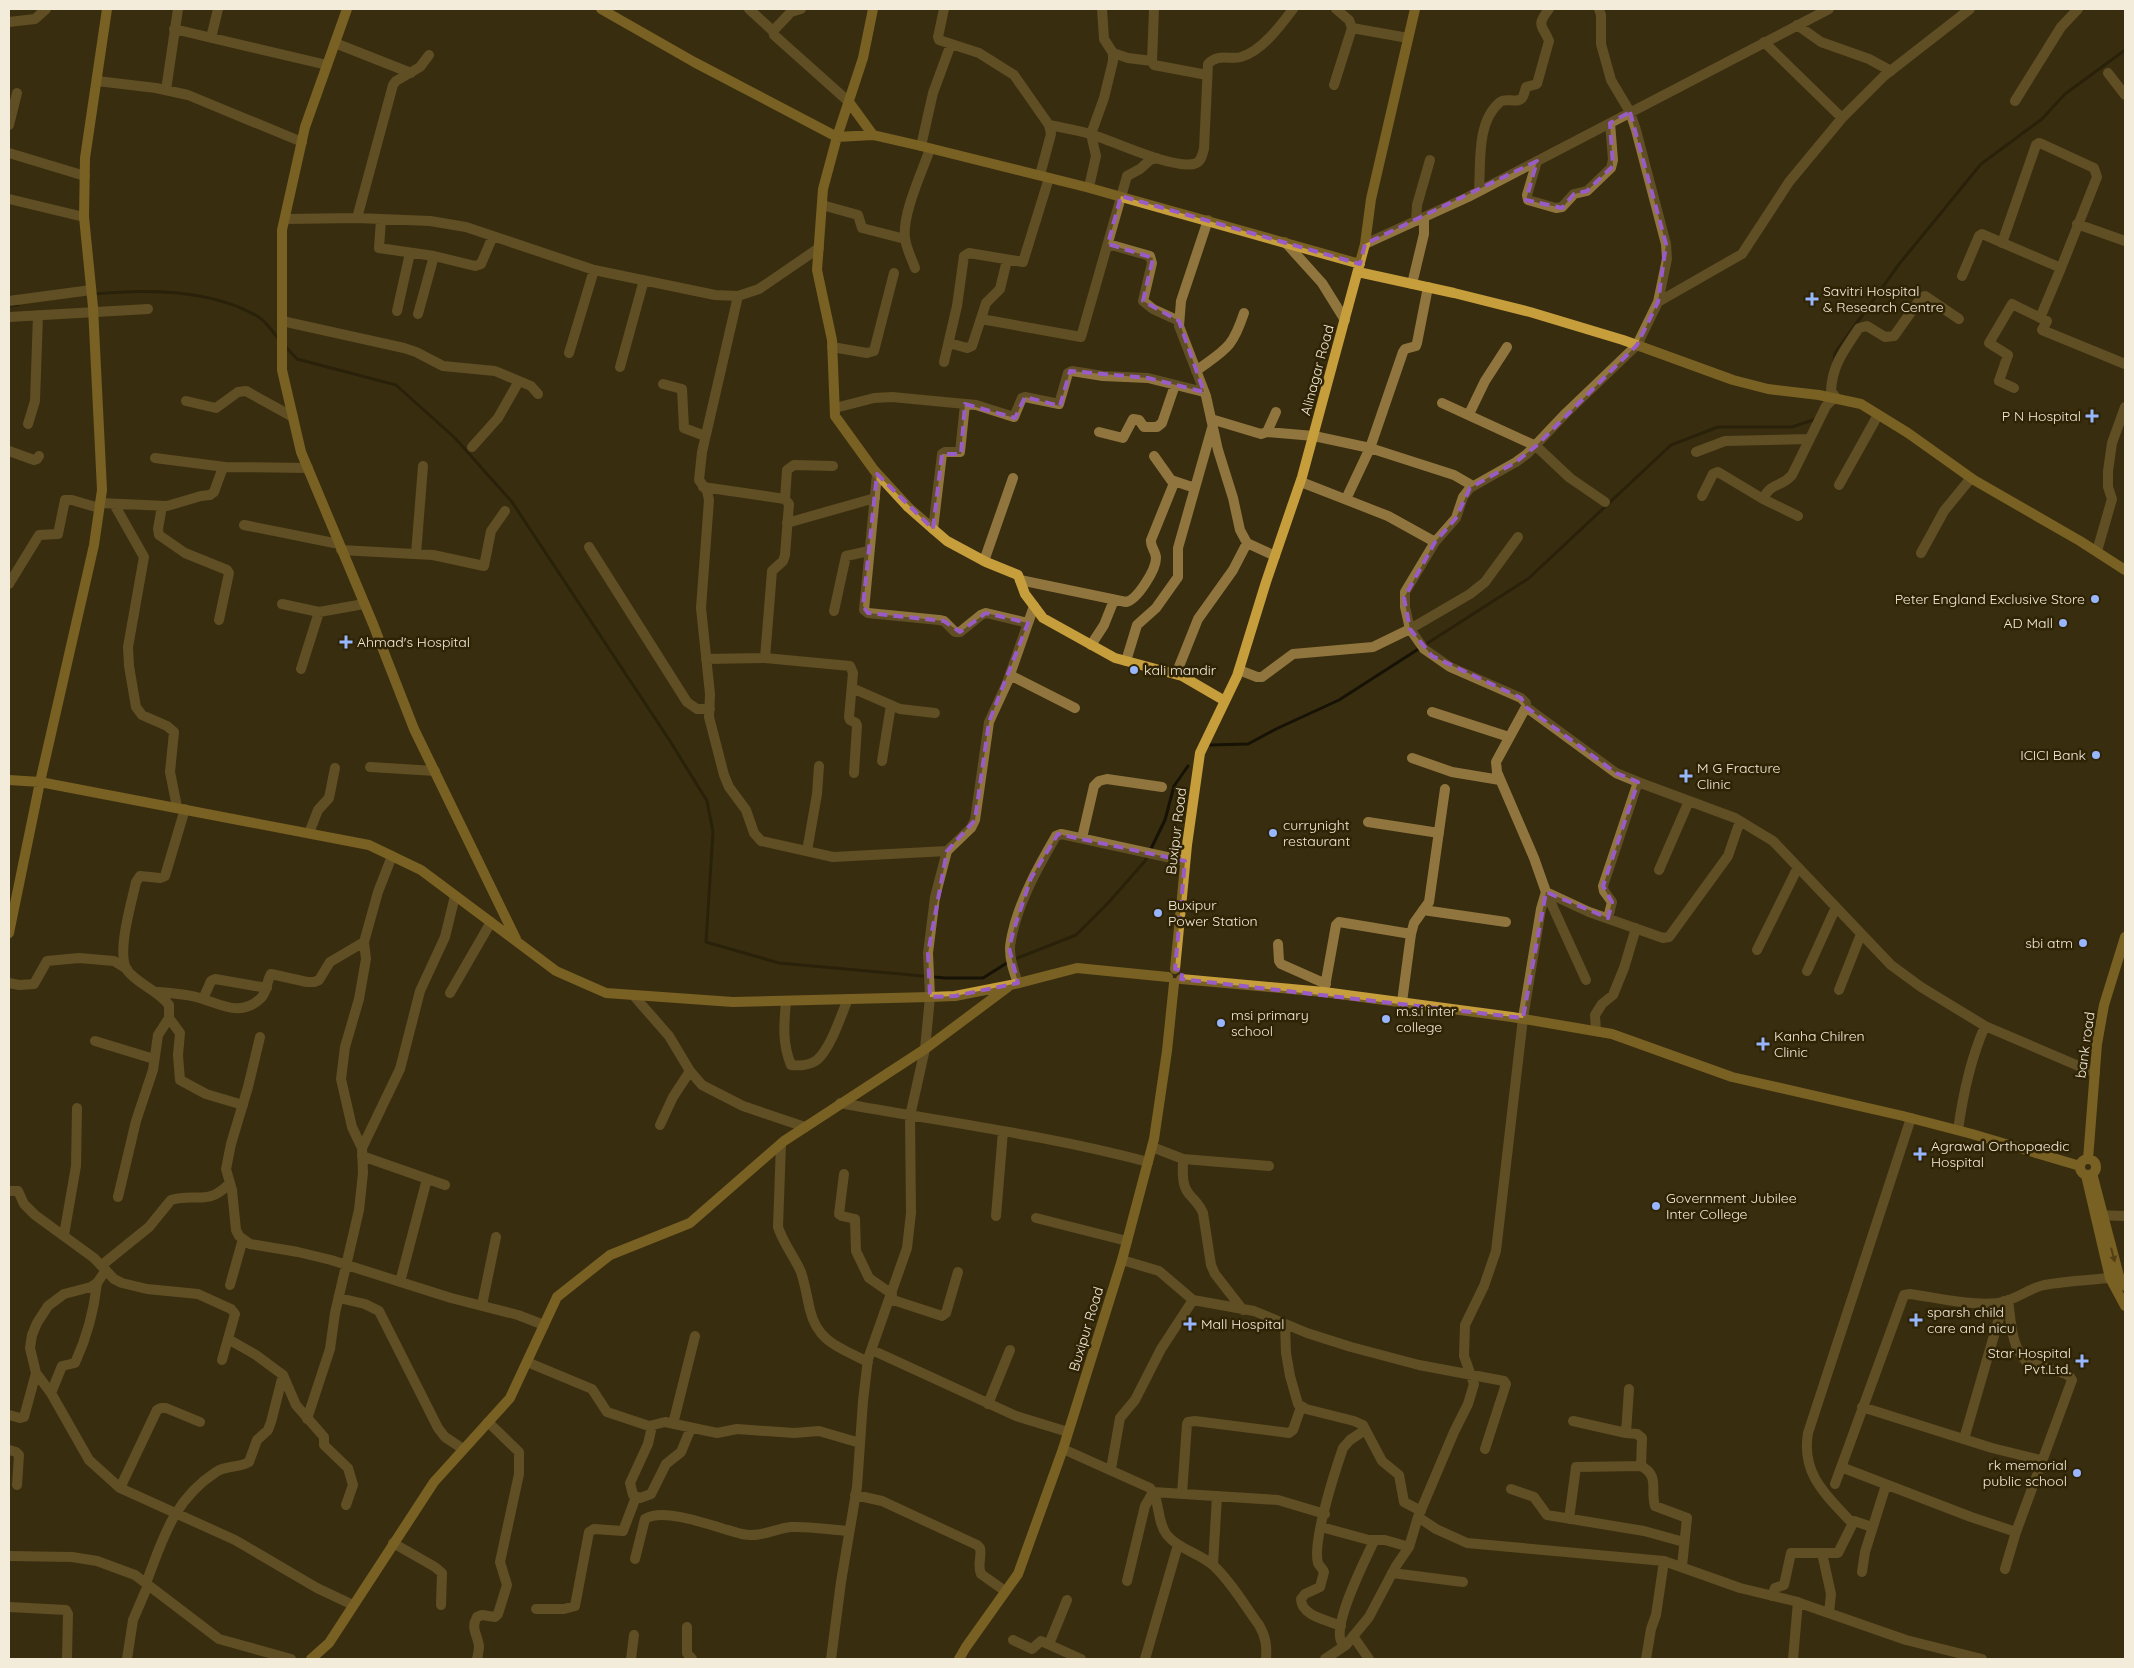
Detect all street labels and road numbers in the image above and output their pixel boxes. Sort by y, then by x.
street label: Alinagar Road [1296,323,1338,417]
street label: Buxipur Road [1162,787,1190,875]
street label: bank road [2071,1011,2099,1079]
street label: Buxipur Road [1065,1285,1107,1373]

